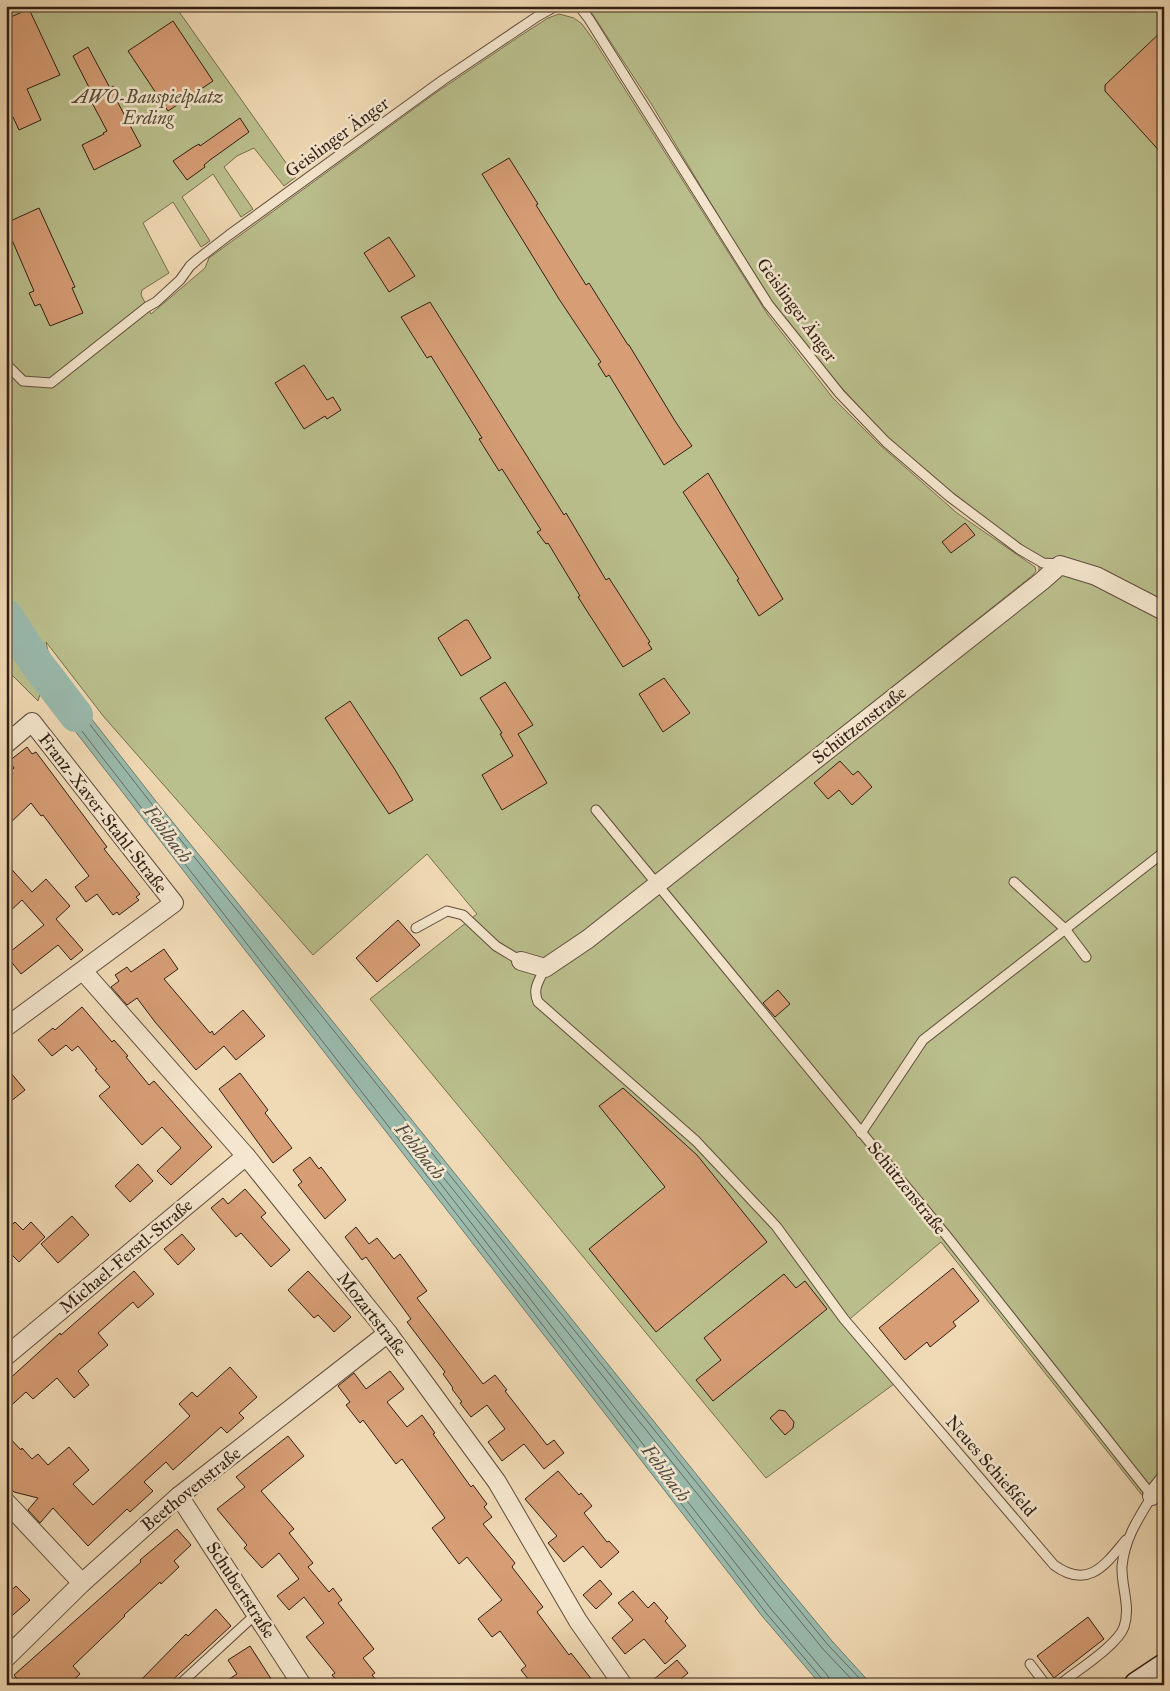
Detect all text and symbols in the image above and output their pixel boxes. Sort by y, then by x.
park label: AWO-Bauspielplatz Erding [71,86,223,129]
street label: Geislinger Änger [281,92,394,183]
street label: Geislinger Änger [751,254,842,367]
street label: Schützenstraße [808,681,910,769]
street label: Franz-Xaver-Stahl-Straße [34,729,172,897]
water label: Fehlbach [138,800,197,868]
water label: Fehlbach [389,1117,450,1184]
street label: Schützenstraße [863,1137,951,1239]
street label: Michael-Ferstl-Straße [55,1194,197,1318]
street label: Mozartstraße [332,1268,412,1360]
street label: Neues Schießfeld [941,1411,1041,1521]
water label: Fehlbach [636,1439,695,1507]
street label: Beethovenstraße [137,1442,245,1536]
street label: Schubertstraße [202,1537,280,1643]

